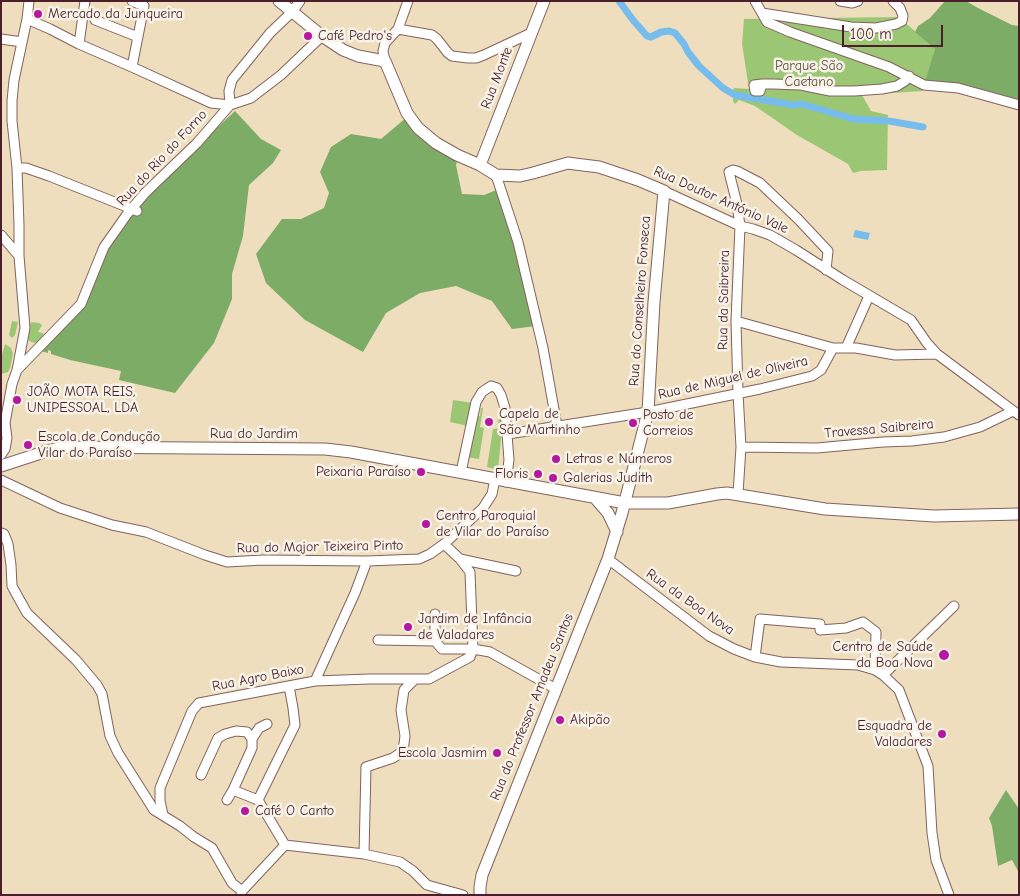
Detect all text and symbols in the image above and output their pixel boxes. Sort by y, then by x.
place label: Mercado da Junqueira [48,6,183,22]
marker: Mercado da Junqueira [32,8,44,20]
scale bar [845,15,946,47]
text: 100 m [850,25,892,43]
place label: Café Pedro's [318,28,392,44]
marker: Café Pedro's [302,30,314,42]
street label: Rua Monte [478,45,516,111]
park label: Parque São Caetano [775,58,843,90]
street label: Rua do Rio do Forno [113,106,211,210]
street label: Rua Doutor António Vale [651,163,791,237]
street label: Rua do Conselheiro Fonseca [626,215,654,387]
street label: Rua da Saibreira [715,250,733,350]
street label: Rua de Miguel de Oliveira [656,353,810,403]
place label: JOÃO MOTA REIS, UNIPESSOAL, LDA [27,384,138,417]
marker: JOÃO MOTA REIS, UNIPESSOAL, LDA [11,394,23,406]
place label: Capela de São Martinho [499,406,580,438]
place label: Posto de Correios [643,407,693,440]
marker: Capela de São Martinho [483,416,495,428]
street label: Travessa Saibreira [824,416,934,442]
marker: Posto de Correios [627,417,639,429]
street label: Rua do Jardim [210,426,298,442]
place label: Escola de Condução Vilar do Paraíso [38,429,160,462]
marker: Escola de Condução Vilar do Paraíso [22,439,34,451]
place label: Letras e Números [566,451,672,467]
marker: Letras e Números [550,453,562,465]
place label: Peixaria Paraíso [316,464,411,480]
marker: Peixaria Paraíso [415,466,427,478]
place label: Floris [495,466,528,482]
marker: Floris [532,468,544,480]
place label: Galerias Judith [563,470,652,486]
marker: Galerias Judith [547,472,559,484]
place label: Centro Paroquial de Vilar do Paraíso [436,508,549,540]
marker: Centro Paroquial de Vilar do Paraíso [420,518,432,530]
street label: Rua do Major Teixeira Pinto [237,537,403,557]
street label: Rua da Boa Nova [643,565,737,639]
place label: Jardim de Infância de Valadares [418,611,532,644]
street label: Rua do Professor Amadeu Santos [487,611,577,803]
marker: Jardim de Infância de Valadares [402,621,414,633]
place label: Centro de Saúde da Boa Nova [833,639,933,672]
marker: Centro de Saúde da Boa Nova [937,648,951,662]
street label: Rua Agro Baixo [211,661,305,695]
place label: Akipão [570,712,610,728]
marker: Akipão [554,714,566,726]
place label: Esquadra de Valadares [857,718,932,750]
marker: Esquadra de Valadares [936,728,948,740]
place label: Escola Jasmim [398,745,487,761]
marker: Escola Jasmim [491,747,503,759]
place label: Café O Canto [255,803,334,819]
marker: Café O Canto [239,805,251,817]

